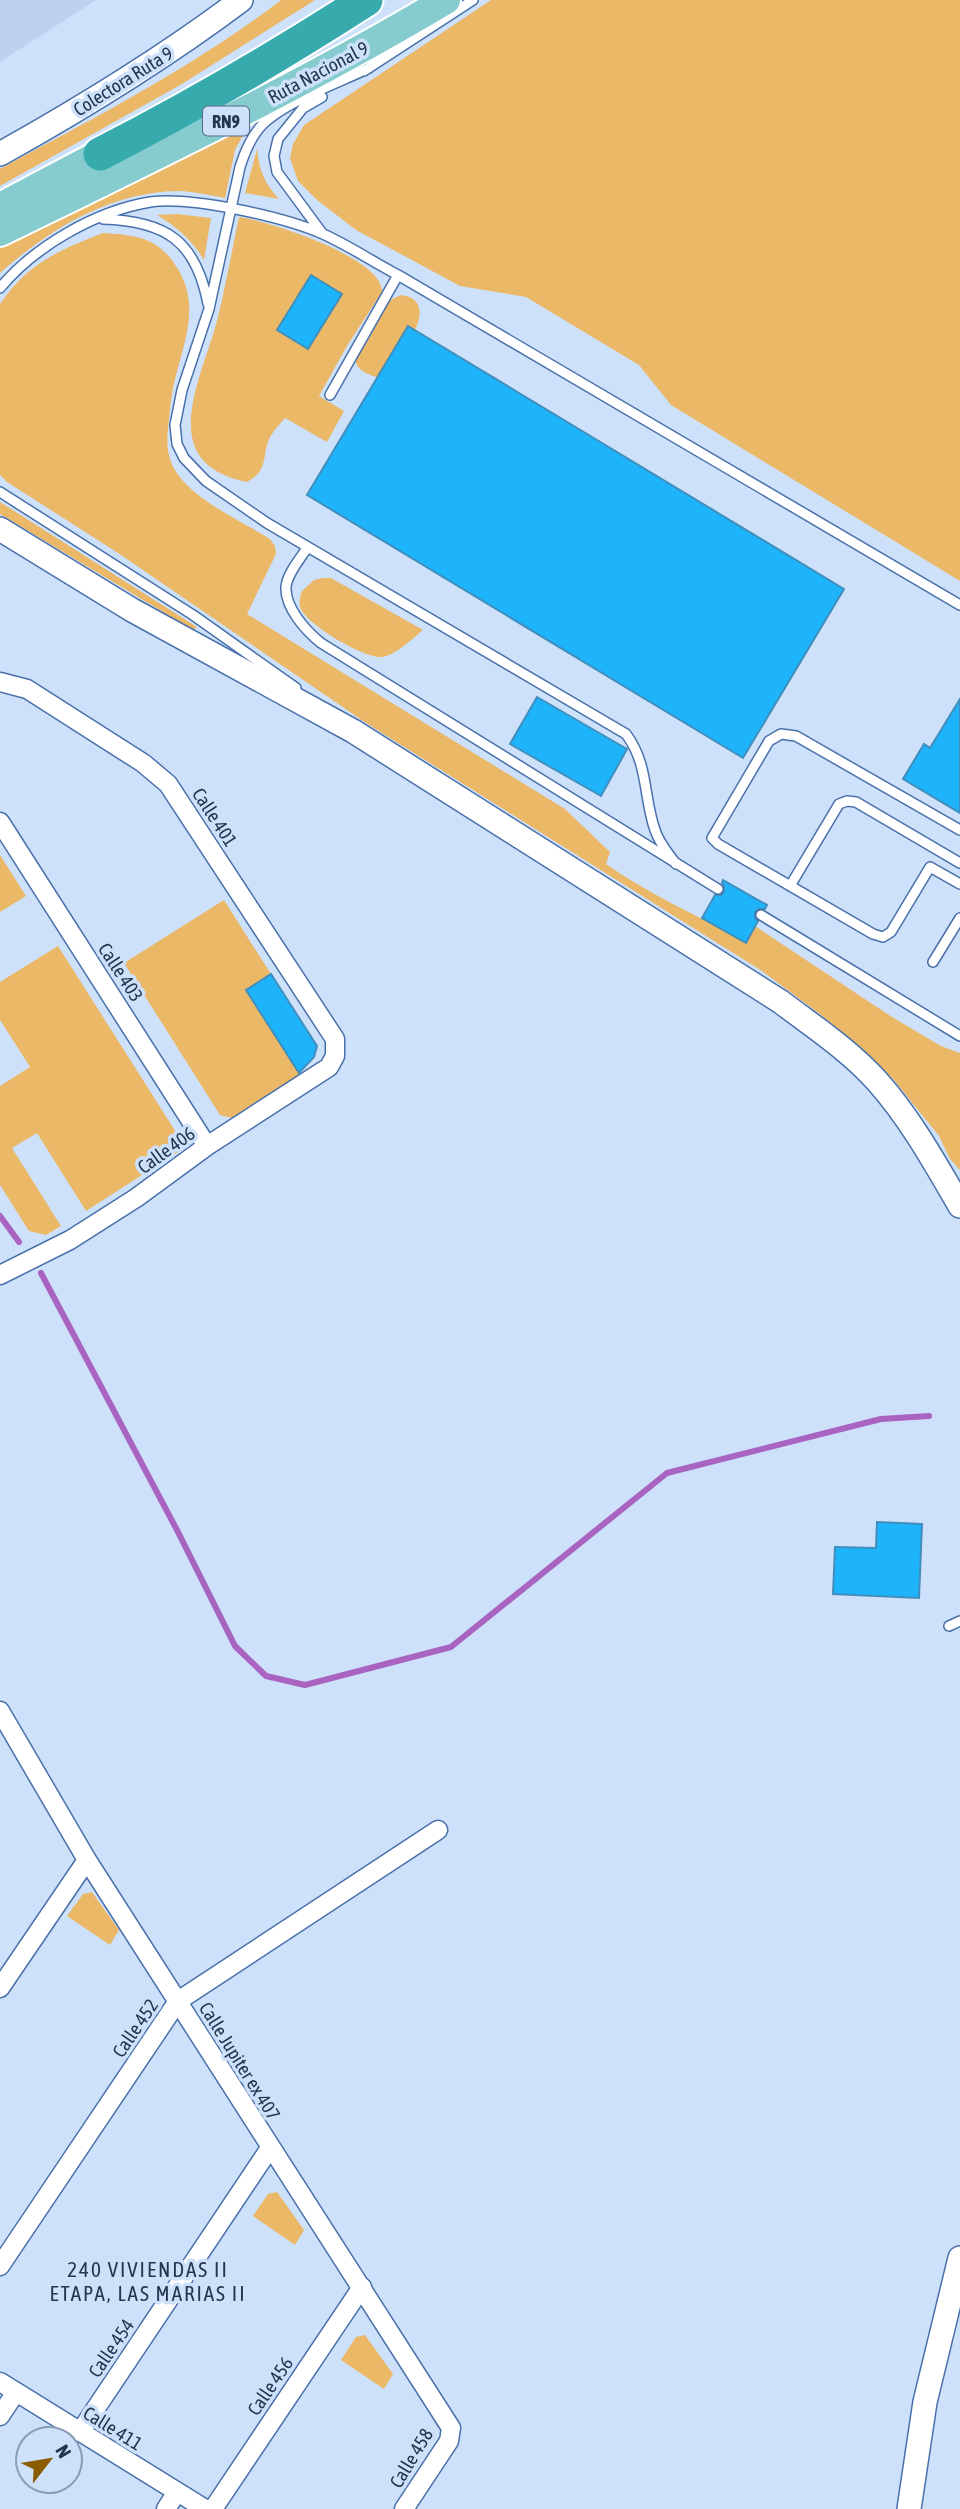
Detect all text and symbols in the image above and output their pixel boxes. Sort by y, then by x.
street label: Ruta Nacional 9 [264,36,372,108]
street label: Colectora Ruta 9 [69,42,177,120]
road number: RN9 [203,106,249,136]
street label: Calle 401 [188,784,242,850]
street label: Calle 403 [94,939,148,1005]
street label: Calle 406 [133,1122,199,1178]
street label: Calle 452 [108,1995,162,2061]
street label: Calle Jupiter ex 407 [195,1998,285,2124]
district label: 240 VIVIENDAS II ETAPA, LAS MARIAS II [50,2257,247,2305]
street label: Calle 454 [84,2315,138,2381]
street label: Calle 456 [243,2353,297,2419]
street label: Calle 411 [79,2401,147,2455]
street label: Calle 458 [385,2424,437,2492]
north arrow [14,2425,84,2495]
text: N [51,2441,76,2462]

